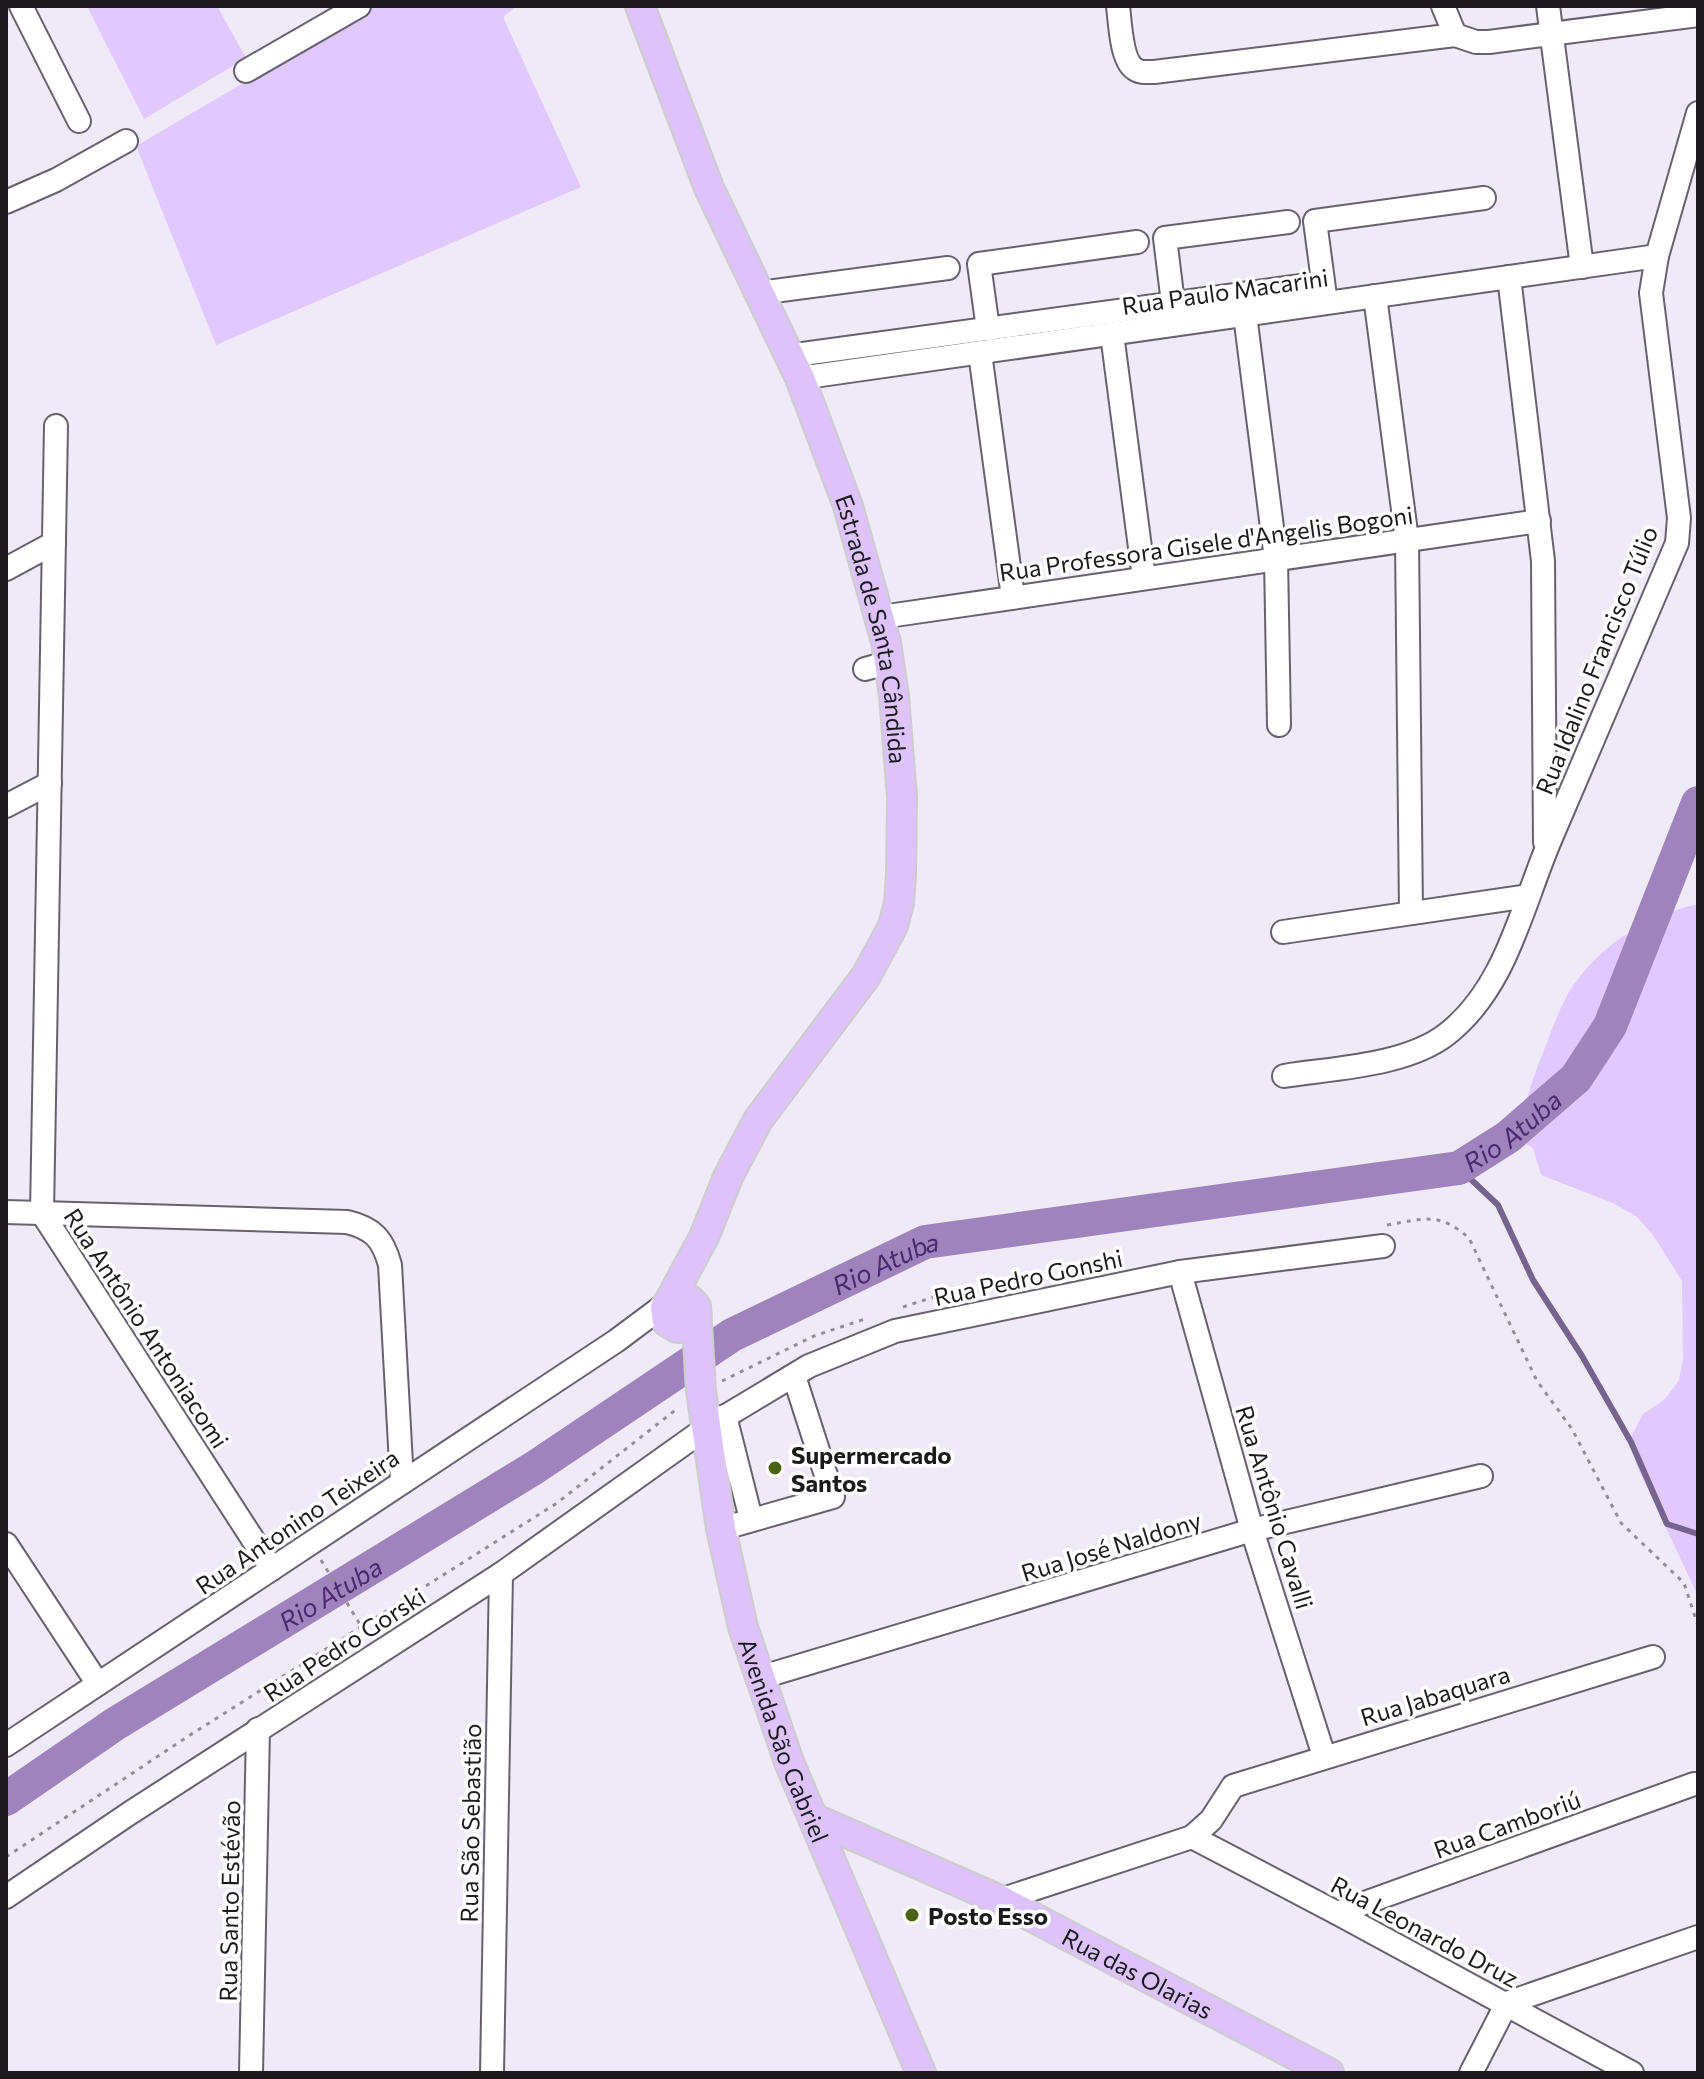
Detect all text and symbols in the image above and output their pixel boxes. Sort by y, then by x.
street label: Rua Paulo Macarini [1120,262,1330,320]
street label: Estrada de Santa Cândida [830,490,914,765]
street label: Rua Professora Gisele d'Angelis Bogoni [997,500,1415,586]
street label: Rua Idalino Francisco Túlio [1529,522,1663,798]
water label: Rio Atuba [1457,1083,1567,1177]
street label: Rua Antônio Antoniacomi [59,1203,235,1453]
water label: Rio Atuba [827,1225,941,1300]
street label: Rua Pedro Gonshi [931,1243,1125,1311]
street label: Rua Antônio Cavalli [1230,1402,1320,1612]
place label: Supermercado Santos [791,1440,952,1497]
street label: Rua Antonino Teixeira [190,1442,404,1600]
marker: Supermercado Santos [766,1459,784,1477]
street label: Rua José Naldony [1018,1505,1204,1587]
water label: Rio Atuba [272,1549,387,1636]
street label: Rua Pedro Gorski [258,1581,430,1707]
street label: Avenida São Gabriel [733,1634,836,1846]
street label: Rua Jabaquara [1357,1659,1513,1731]
street label: Rua São Sebastião [454,1723,486,1923]
street label: Rua Camboriú [1430,1784,1584,1864]
street label: Rua Santo Estévão [213,1800,245,2002]
street label: Rua Leonardo Druz [1326,1869,1524,1993]
place label: Posto Esso [928,1901,1048,1930]
marker: Posto Esso [903,1906,921,1924]
street label: Rua das Olarias [1058,1921,1218,2024]

